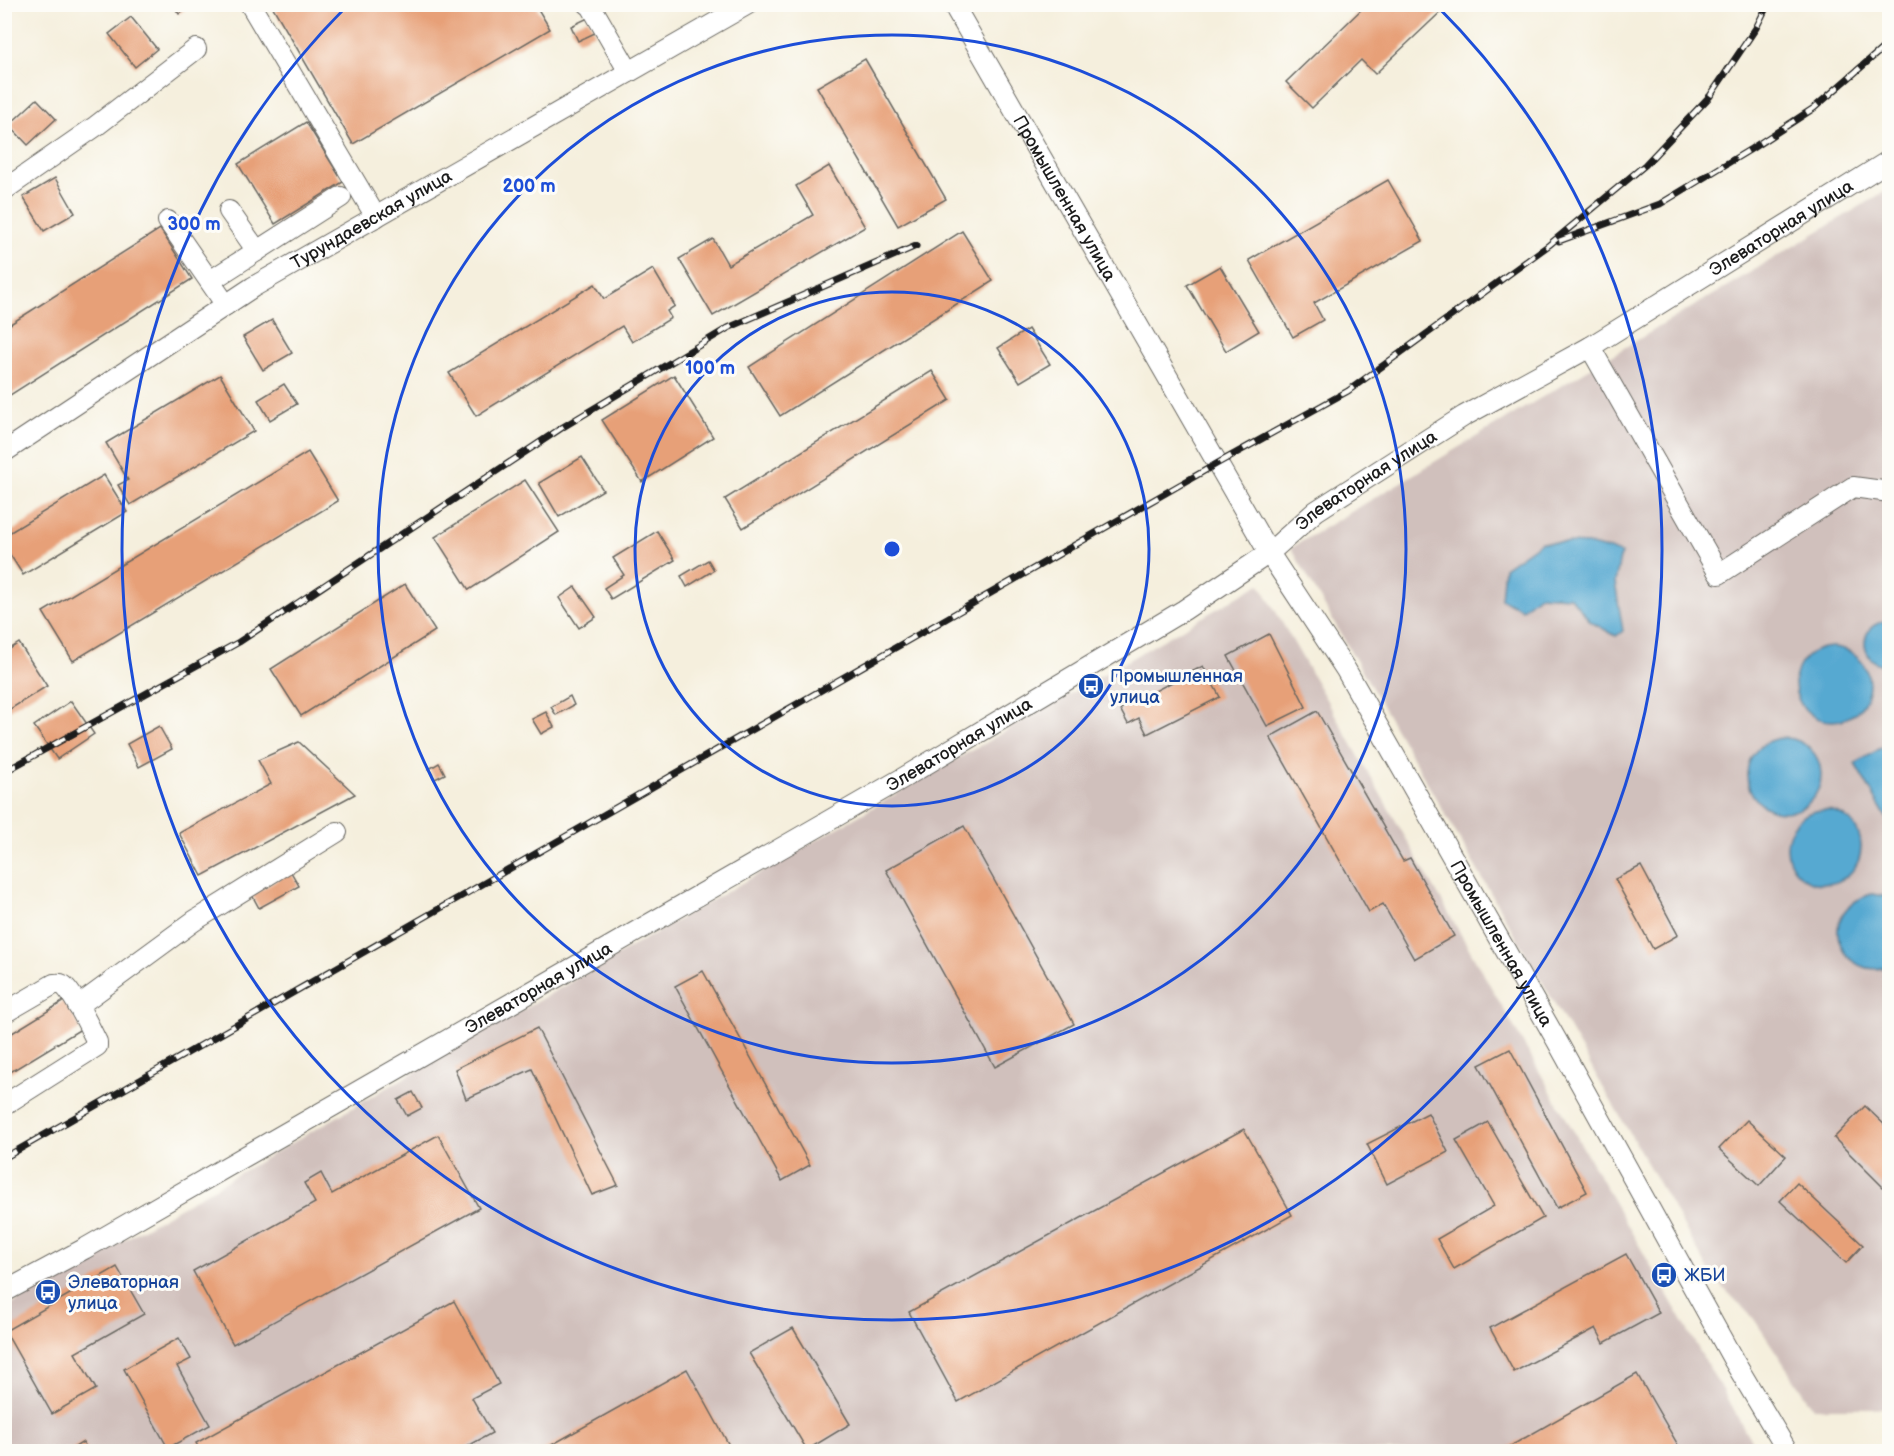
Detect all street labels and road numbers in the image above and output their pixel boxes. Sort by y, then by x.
street label: Промышленная улица [1009,112,1121,285]
street label: Турундаевская улица [287,165,456,274]
street label: Элеваторная улица [1705,175,1857,281]
street label: Элеваторная улица [1291,426,1441,535]
street label: Элеваторная улица [883,693,1036,796]
street label: Промышленная улица [1446,857,1557,1030]
street label: Элеваторная улица [461,937,616,1038]

